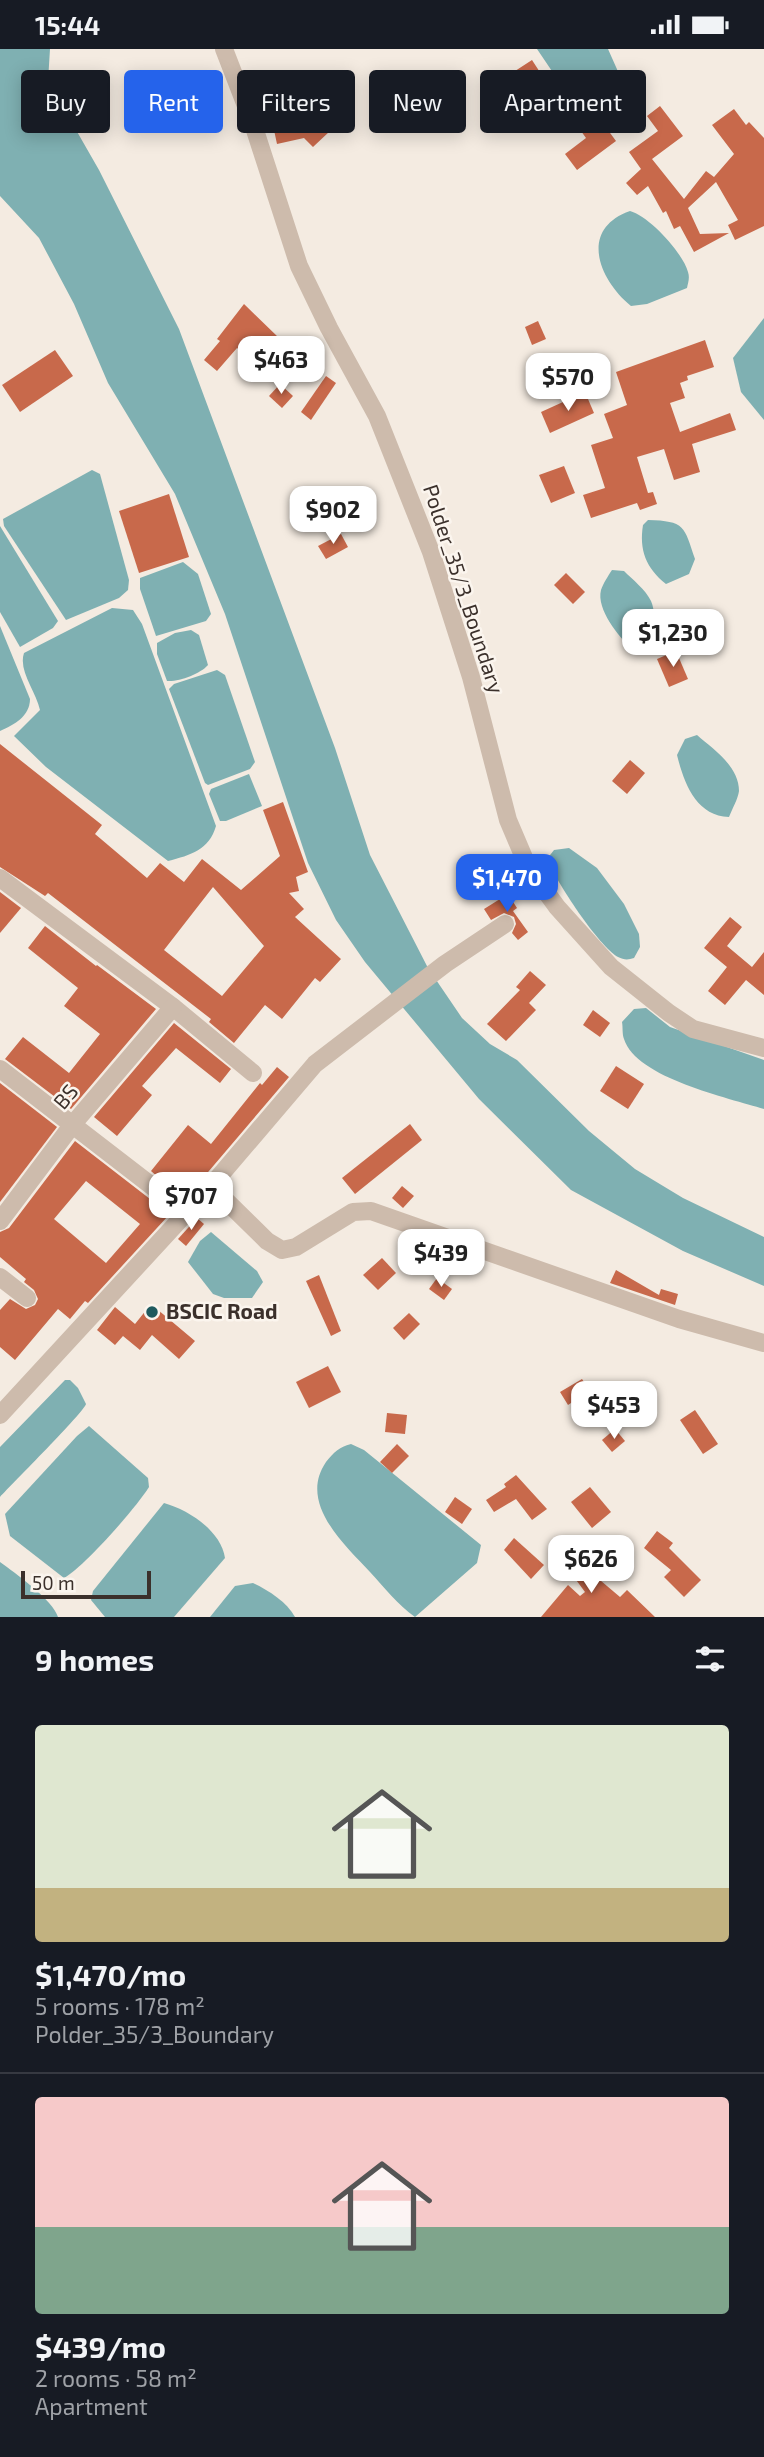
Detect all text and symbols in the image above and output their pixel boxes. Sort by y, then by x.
text: 15:44 [35,9,100,40]
chip: Buy [21,70,110,133]
chip: Rent [124,70,223,133]
chip: Filters [237,70,355,133]
chip: New [369,70,466,133]
chip: Apartment [480,70,646,133]
pin: $463 [240,337,322,396]
text: $463 [254,345,308,373]
pin: $570 [527,353,609,413]
text: $570 [542,362,594,390]
street label: Polder_35/3_Boundary [419,481,510,696]
pin: $902 [292,487,374,546]
text: $902 [306,495,360,523]
pin: $1,230 [616,609,730,669]
text: $1,230 [638,618,708,646]
pin: $1,470 [450,855,564,914]
text: $1,470 [472,863,542,891]
street label: BS [47,1078,82,1114]
pin: $707 [150,1173,232,1232]
text: $707 [165,1181,217,1209]
pin: $439 [400,1229,482,1289]
text: $439 [414,1238,468,1266]
place label: BSCIC Road [166,1298,277,1323]
marker: BSCIC Road [144,1304,160,1320]
pin: $453 [573,1381,655,1441]
text: $453 [587,1390,641,1418]
pin: $626 [550,1535,632,1595]
text: $626 [564,1544,618,1572]
scale bar [21,1568,150,1600]
text: 50 m [32,1571,75,1594]
icon: filters [691,1640,729,1678]
text: 9 homes [35,1641,154,1677]
icon: home [319,1771,445,1897]
text: $1,470/mo [35,1956,186,1992]
text: 5 rooms · 178 m² [35,1992,205,2020]
text: Polder_35/3_Boundary [35,2020,274,2048]
icon: home [319,2143,445,2269]
text: $439/mo [35,2328,166,2364]
text: 2 rooms · 58 m² [35,2364,197,2392]
text: Apartment [35,2392,148,2420]

